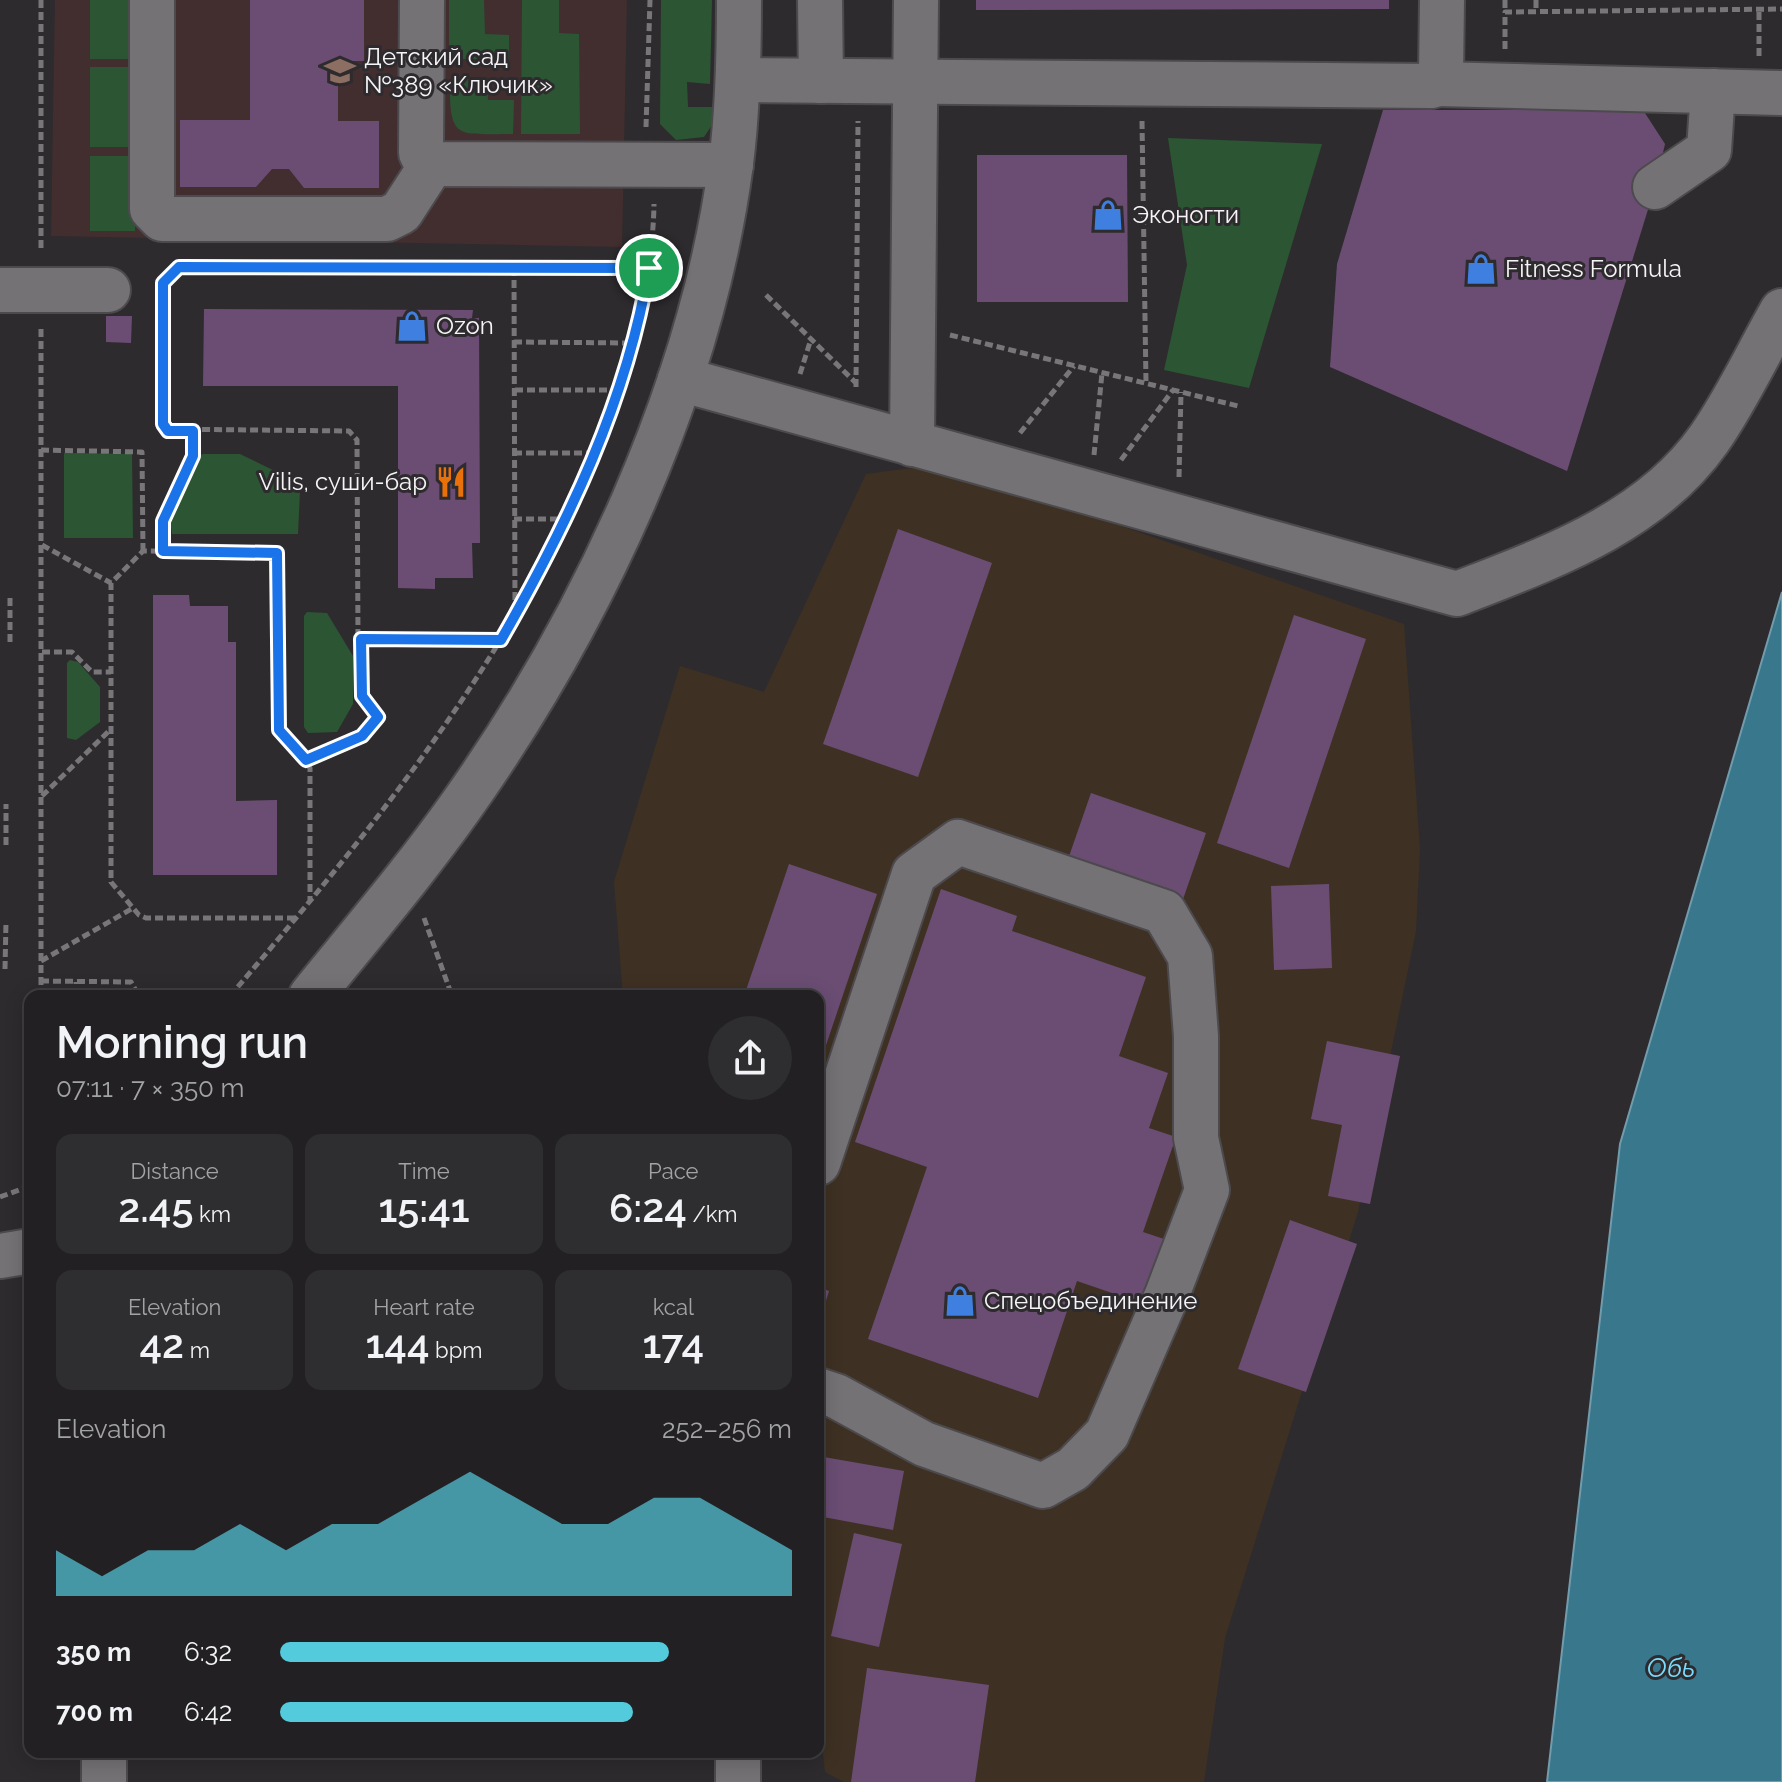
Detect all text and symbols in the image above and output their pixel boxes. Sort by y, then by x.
place label: Детский сад №389 «Ключик» [364,42,553,99]
school or university icon: Детский сад №389 «Ключик» [323,54,357,88]
shop icon: Эконогти [1091,198,1125,232]
place label: Эконогти [1132,200,1239,229]
pin [615,234,683,302]
icon: arrive [627,246,671,290]
shop icon: Fitness Formula [1464,252,1498,286]
place label: Fitness Formula [1505,254,1682,283]
shop icon: Ozon [395,309,429,343]
place label: Ozon [436,311,494,340]
restaurant icon: Vilis, суши-бар [434,465,468,499]
place label: Vilis, суши-бар [259,467,427,496]
button: share [708,1016,792,1100]
text: Morning run [56,1017,308,1068]
text: 07:11 · 7 × 350 m [56,1073,245,1103]
text: Distance [131,1158,219,1184]
text: Time [398,1158,450,1184]
text: Pace [648,1158,699,1184]
text: 2.45 [118,1184,193,1231]
text: 15:41 [378,1184,470,1231]
text: 6:24 [609,1184,687,1231]
text: km [193,1201,231,1227]
text: /km [687,1201,738,1227]
shop icon: Спецобъединение [943,1284,977,1318]
place label: Спецобъединение [984,1286,1197,1315]
text: Elevation [128,1294,221,1320]
text: Heart rate [373,1294,475,1320]
text: kcal [653,1294,694,1320]
text: 42 [139,1320,184,1367]
text: 144 [366,1320,429,1367]
text: 174 [643,1320,704,1367]
text: m [184,1337,210,1363]
text: bpm [429,1337,482,1363]
text: Elevation [56,1414,166,1444]
text: 252–256 m [662,1414,792,1444]
text: 350 m [56,1637,131,1667]
text: 6:32 [184,1637,232,1667]
water label: Обь [1647,1653,1695,1683]
text: 700 m [56,1697,133,1727]
text: 6:42 [184,1697,232,1727]

